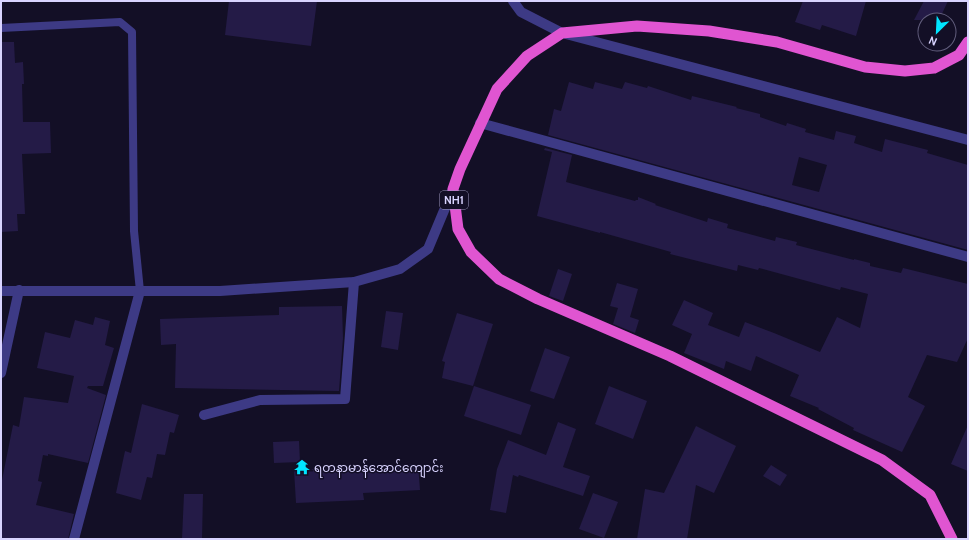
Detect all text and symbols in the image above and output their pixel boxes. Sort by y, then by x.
north arrow [917,12,957,52]
text: N [927,33,939,49]
road number: NH1 [440,191,468,209]
temple icon: ရတနာမာန်အောင်ကျောင်း [293,458,311,476]
place label: ရတနာမာန်အောင်ကျောင်း [314,459,443,478]

